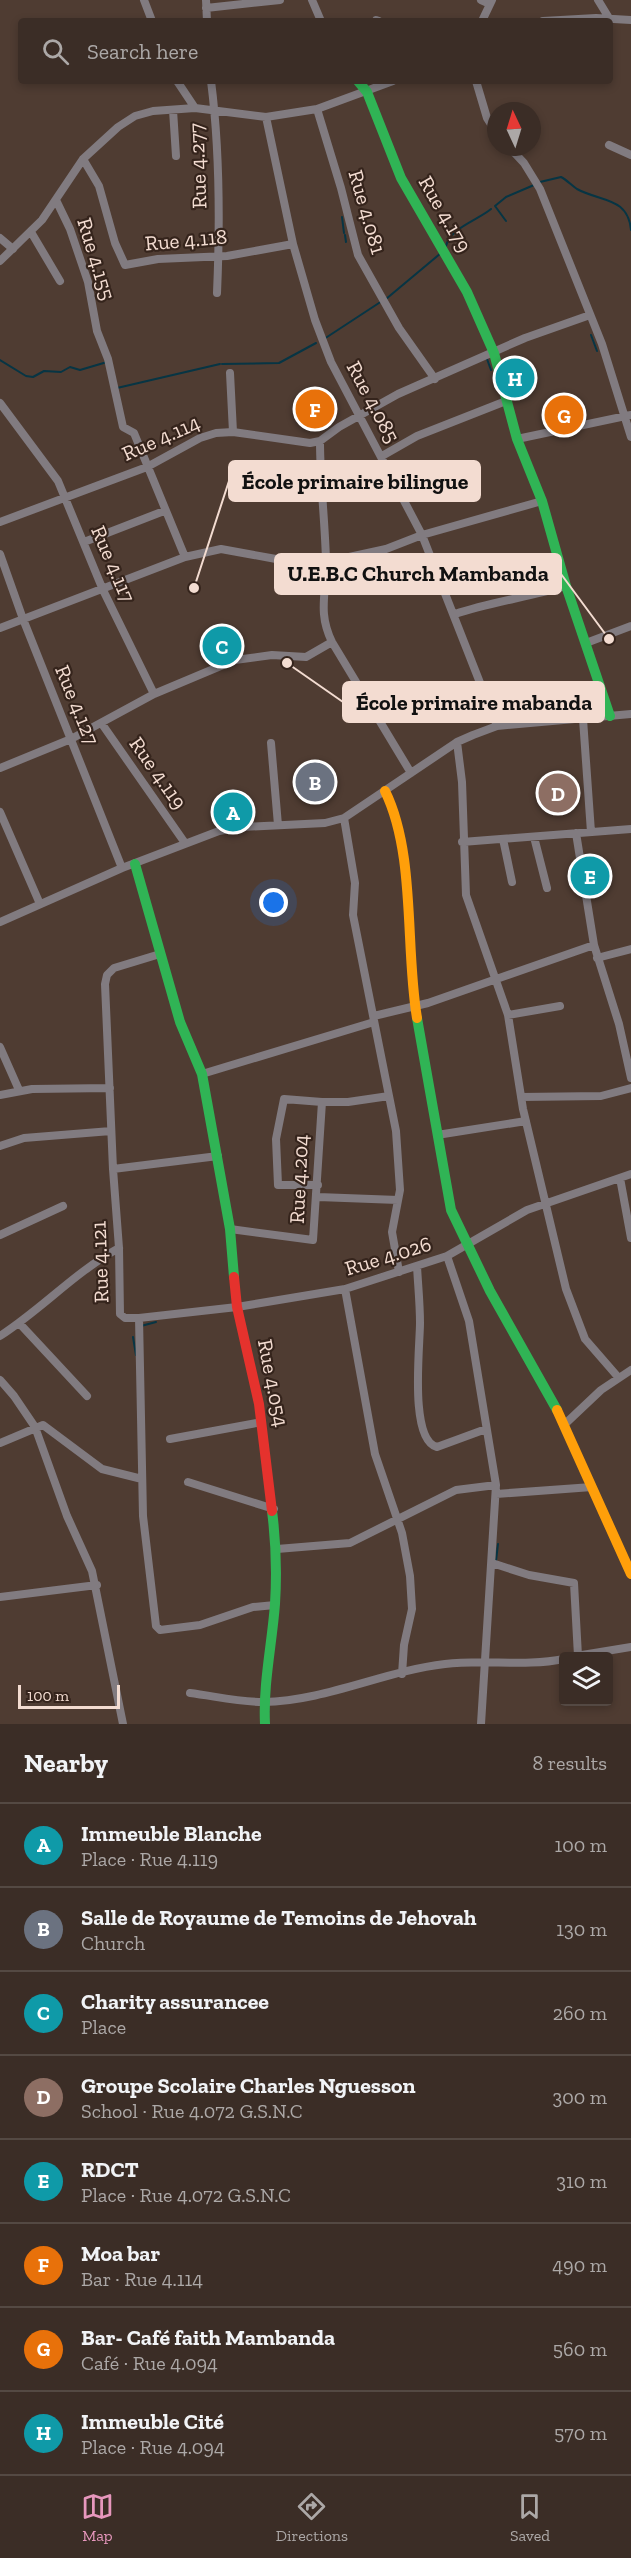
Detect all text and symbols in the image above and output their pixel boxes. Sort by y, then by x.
search box [18,18,613,84]
icon: search [39,35,72,68]
text: Search here [87,38,198,65]
north arrow [487,102,541,156]
street label: Rue 4.277 [184,123,211,209]
street label: Rue 4.081 [344,167,391,257]
street label: Rue 4.179 [414,171,477,256]
street label: Rue 4.155 [72,215,121,303]
street label: Rue 4.118 [144,223,228,256]
pin: H [496,356,534,400]
street label: Rue 4.085 [342,357,405,447]
pin: F [296,386,334,432]
pin: G [544,392,584,438]
street label: Rue 4.114 [118,409,204,466]
callout: École primaire bilingue [229,461,480,501]
text: École primaire bilingue [242,468,469,495]
street label: Rue 4.117 [86,522,141,606]
callout: U.E.B.C Church Mambanda [275,554,561,594]
text: U.E.B.C Church Mambanda [287,560,549,587]
pin: C [202,624,242,668]
street label: Rue 4.127 [50,661,105,748]
callout: École primaire mabanda [343,682,604,722]
text: École primaire mabanda [356,689,592,716]
street label: Rue 4.119 [125,732,192,814]
pin: B [296,760,334,804]
pin: D [538,770,578,816]
pin: A [214,790,252,834]
pin: E [570,854,610,898]
your location [259,888,288,917]
street label: Rue 4.204 [284,1134,313,1224]
street label: Rue 4.121 [86,1221,113,1303]
street label: Rue 4.026 [342,1231,434,1280]
street label: Rue 4.054 [253,1337,294,1429]
map controls [559,1652,613,1706]
button: layers [559,1652,613,1706]
scale bar [18,1682,120,1710]
text: 100 m [27,1686,69,1705]
text: Nearby [24,1747,108,1779]
text: 8 results [532,1751,607,1775]
text: Immeuble Blanche [81,1820,262,1847]
text: A [37,1833,50,1857]
text: 100 m [554,1833,607,1857]
text: Place · Rue 4.119 [81,1847,218,1871]
text: Salle de Royaume de Temoins de Jehovah [81,1904,477,1931]
text: B [37,1917,50,1941]
text: 130 m [556,1917,607,1941]
text: Church [81,1931,145,1955]
text: Charity assurancee [81,1988,269,2015]
text: C [37,2001,50,2025]
text: 260 m [553,2001,607,2025]
text: Place [81,2015,126,2039]
text: Groupe Scolaire Charles Nguesson [81,2072,416,2099]
text: D [37,2085,50,2109]
text: 300 m [552,2085,607,2109]
text: School · Rue 4.072 G.S.N.C [81,2099,303,2123]
text: RDCT [81,2156,139,2183]
text: E [38,2169,49,2193]
text: 310 m [556,2169,607,2193]
text: Place · Rue 4.072 G.S.N.C [81,2183,291,2207]
text: Moa bar [81,2240,160,2267]
text: F [38,2253,49,2277]
text: 490 m [552,2253,607,2277]
text: Bar · Rue 4.114 [81,2267,203,2291]
text: Bar- Café faith Mambanda [81,2324,335,2351]
text: G [37,2337,50,2361]
text: 560 m [553,2337,607,2361]
text: Café · Rue 4.094 [81,2351,218,2375]
text: Immeuble Cité [81,2408,224,2435]
text: H [36,2421,51,2445]
text: 570 m [554,2421,607,2445]
text: Place · Rue 4.094 [81,2435,225,2459]
tab: Map [81,2490,114,2545]
tab: Directions [276,2490,348,2545]
tab: Saved [510,2490,550,2545]

